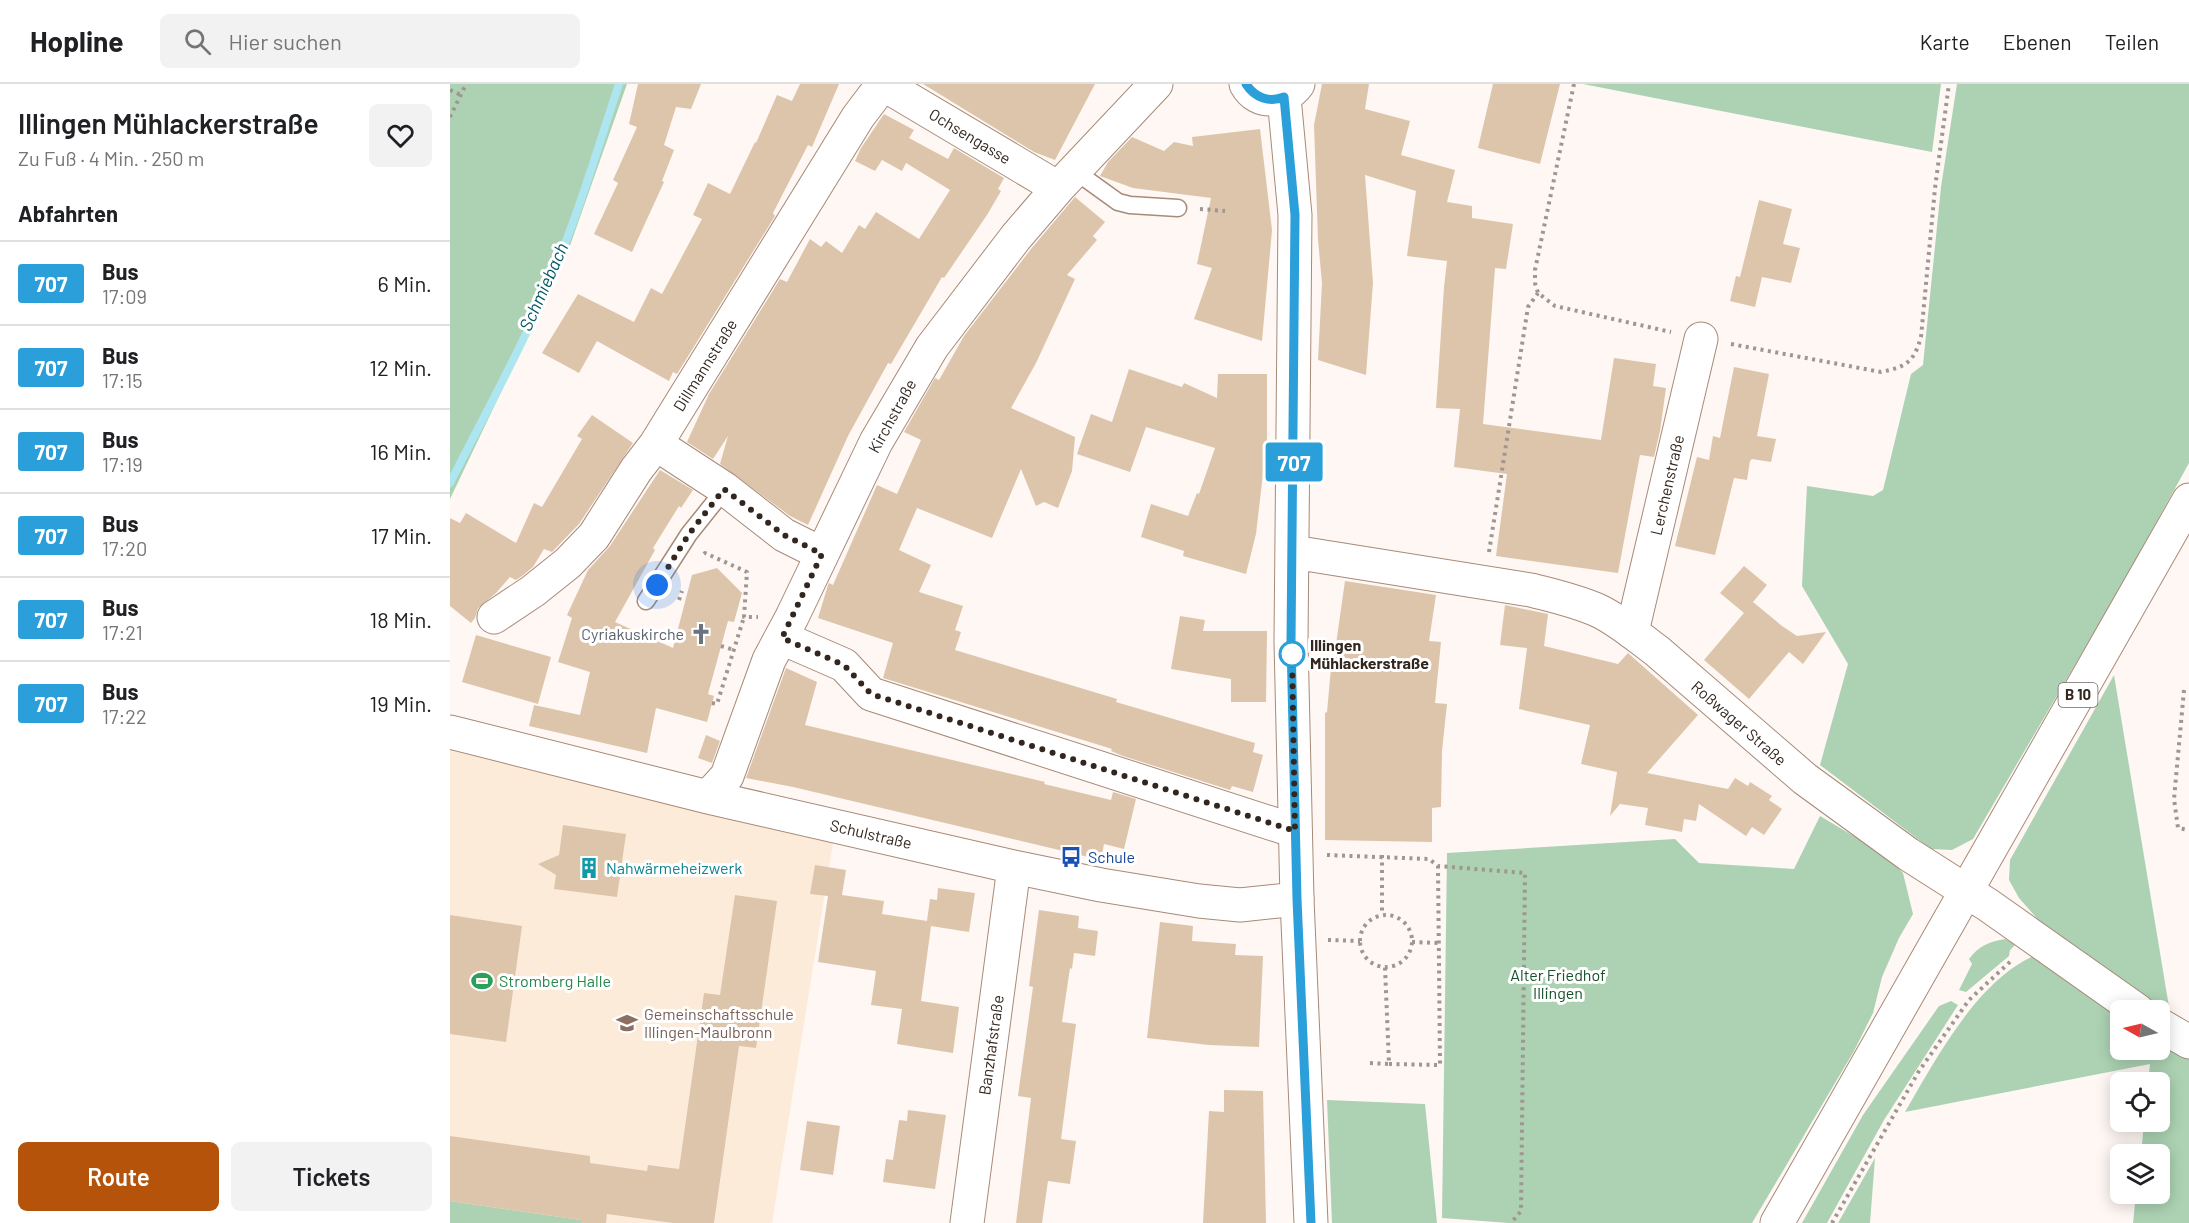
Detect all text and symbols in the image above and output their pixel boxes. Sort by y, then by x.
search box [160,14,580,68]
text: Hopline [30,24,124,58]
icon: search [181,25,214,58]
text: Hier suchen [229,28,342,54]
text: Karte [1920,29,1970,54]
text: Ebenen [2003,29,2072,54]
text: Teilen [2105,29,2159,54]
button: heart [369,104,432,167]
street label: Ochsengasse [926,104,1015,167]
text: Illingen Mühlackerstraße [18,106,319,140]
text: Zu Fuß · 4 Min. · 250 m [18,146,204,170]
text: Abfahrten [18,200,118,226]
water label: Schmiebach [514,239,572,334]
text: Bus [102,258,139,284]
text: 6 Min. [377,270,432,296]
text: 707 [35,271,67,296]
text: 17:09 [102,284,147,308]
street label: Dillmannstraße [669,315,740,414]
text: Bus [102,342,139,368]
text: 12 Min. [369,354,432,380]
text: 707 [35,355,67,380]
text: 17:15 [102,368,143,392]
street label: Kirchstraße [864,376,920,456]
text: Bus [102,426,139,452]
street label: Lerchenstraße [1646,433,1687,537]
text: 16 Min. [370,438,432,464]
text: 707 [35,439,67,464]
line badge: 707 [1260,442,1328,482]
text: 707 [1278,450,1310,475]
text: 17:19 [102,452,143,476]
text: Bus [102,510,139,536]
text: 17 Min. [371,522,432,548]
text: 707 [35,523,67,548]
text: 17:20 [102,536,147,560]
your location [642,570,672,600]
text: Bus [102,594,139,620]
text: 18 Min. [370,606,432,632]
text: 707 [35,607,67,632]
text: 17:21 [102,620,143,644]
church icon: Cyriakuskirche [689,622,713,646]
place label: Cyriakuskirche [581,624,684,643]
place label: Illingen Mühlackerstraße [1310,635,1429,672]
marker: Illingen Mühlackerstraße [1279,641,1305,667]
street label: Roßwager Straße [1688,676,1791,769]
text: Bus [102,678,139,704]
road number: B 10 [2058,683,2098,707]
text: 19 Min. [370,690,432,716]
text: 707 [35,691,67,716]
text: 17:22 [102,704,147,728]
street label: Schulstraße [828,815,914,852]
bus stop icon: Schule [1059,845,1083,869]
place label: Schule [1088,847,1135,866]
building icon: Nahwärmeheizwerk [577,856,601,880]
place label: Nahwärmeheizwerk [606,858,742,877]
park label: Alter Friedhof Illingen [1510,965,1606,1002]
sports icon: Stromberg Halle [470,969,494,993]
place label: Stromberg Halle [499,971,611,990]
street label: Banzhafstraße [974,994,1007,1096]
north arrow [2110,1000,2170,1060]
map controls [2110,1000,2170,1204]
place label: Gemeinschaftsschule Illingen-Maulbronn [644,1004,794,1041]
school or university icon: Gemeinschaftsschule Illingen-Maulbronn [615,1011,639,1035]
button: locate [2110,1072,2170,1132]
button: Route [18,1142,219,1211]
button: Tickets [231,1142,432,1211]
button: layers [2110,1144,2170,1204]

